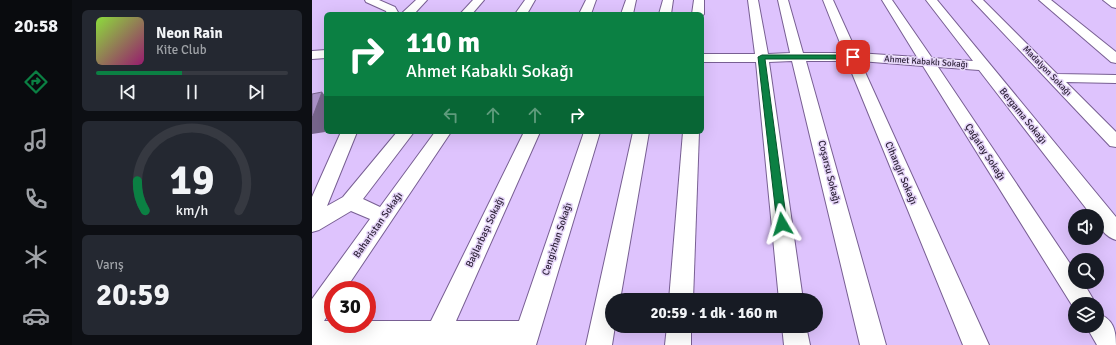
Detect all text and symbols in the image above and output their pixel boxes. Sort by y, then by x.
text: 20:58 [14,15,58,37]
text: Neon Rain [156,24,223,42]
text: 110 m [406,26,480,60]
icon: right [340,28,392,80]
pin [836,40,870,74]
text: Kite Club [156,42,207,58]
street label: Madalyon Sokağı [1020,44,1074,98]
icon: arrive [842,46,864,68]
street label: Ahmet Kabaklı Sokağı [884,54,968,70]
text: Ahmet Kabaklı Sokağı [406,60,574,82]
icon: directions [22,68,50,96]
icon: previous [117,81,139,103]
icon: pause [181,81,203,103]
icon: next [245,81,267,103]
street label: Bergama Sokağı [997,85,1049,147]
icon: left [440,104,462,126]
icon: ahead [482,104,504,126]
icon: ahead [524,104,546,126]
icon: right [566,104,588,126]
street label: Çağatay Sokağı [962,121,1008,183]
icon: music [22,126,50,154]
street label: Coşarsu Sokağı [815,139,843,205]
street label: Cihangir Sokağı [882,140,920,206]
text: 19 [170,154,214,205]
icon: phone [22,185,50,213]
street label: Baharistan Sokağı [351,190,405,260]
street label: Bağlarbaşı Sokağı [463,195,507,269]
text: km/h [176,201,208,218]
street label: Cengizhan Sokağı [540,201,574,277]
position arrow [761,203,803,245]
map controls [1068,209,1104,333]
button: sound [1068,209,1104,245]
icon: climate [22,243,50,271]
button: search [1068,253,1104,289]
text: Varış [96,257,124,273]
text: 20:59 [96,277,170,314]
speed limit sign: 30 [324,281,376,333]
button: layers [1068,297,1104,333]
icon: car [22,302,50,330]
text: 20:59 · 1 dk · 160 m [651,304,777,322]

